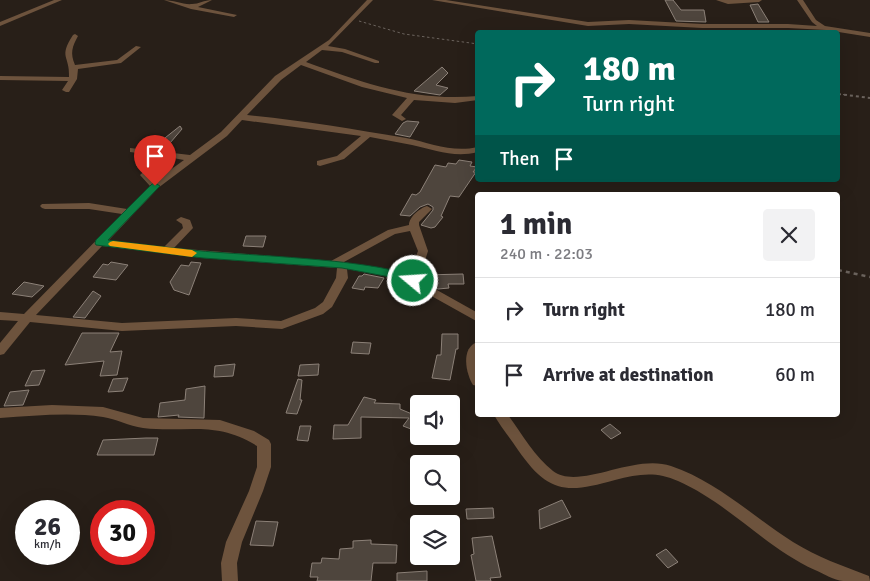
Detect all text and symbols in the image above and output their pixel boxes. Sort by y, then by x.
text: 180 m [583,47,676,90]
icon: right [500,50,565,115]
text: Turn right [583,90,675,117]
pin [134,135,176,186]
icon: arrive [141,142,169,170]
icon: arrive [550,145,578,173]
text: Then [500,147,540,171]
text: 1 min [500,206,572,243]
button: close [763,209,815,261]
text: 240 m · 22:03 [500,244,593,264]
position arrow [386,254,438,306]
icon: right [500,296,528,324]
text: Turn right [543,298,625,322]
text: 180 m [765,298,815,322]
icon: arrive [500,361,528,389]
text: Arrive at destination [543,363,714,387]
text: 60 m [775,363,815,387]
map controls [410,395,460,565]
button: sound [410,395,460,445]
button: search [410,455,460,505]
speed limit sign: 30 [90,500,155,565]
text: 26 [34,511,61,542]
button: layers [410,515,460,565]
text: km/h [34,537,61,552]

